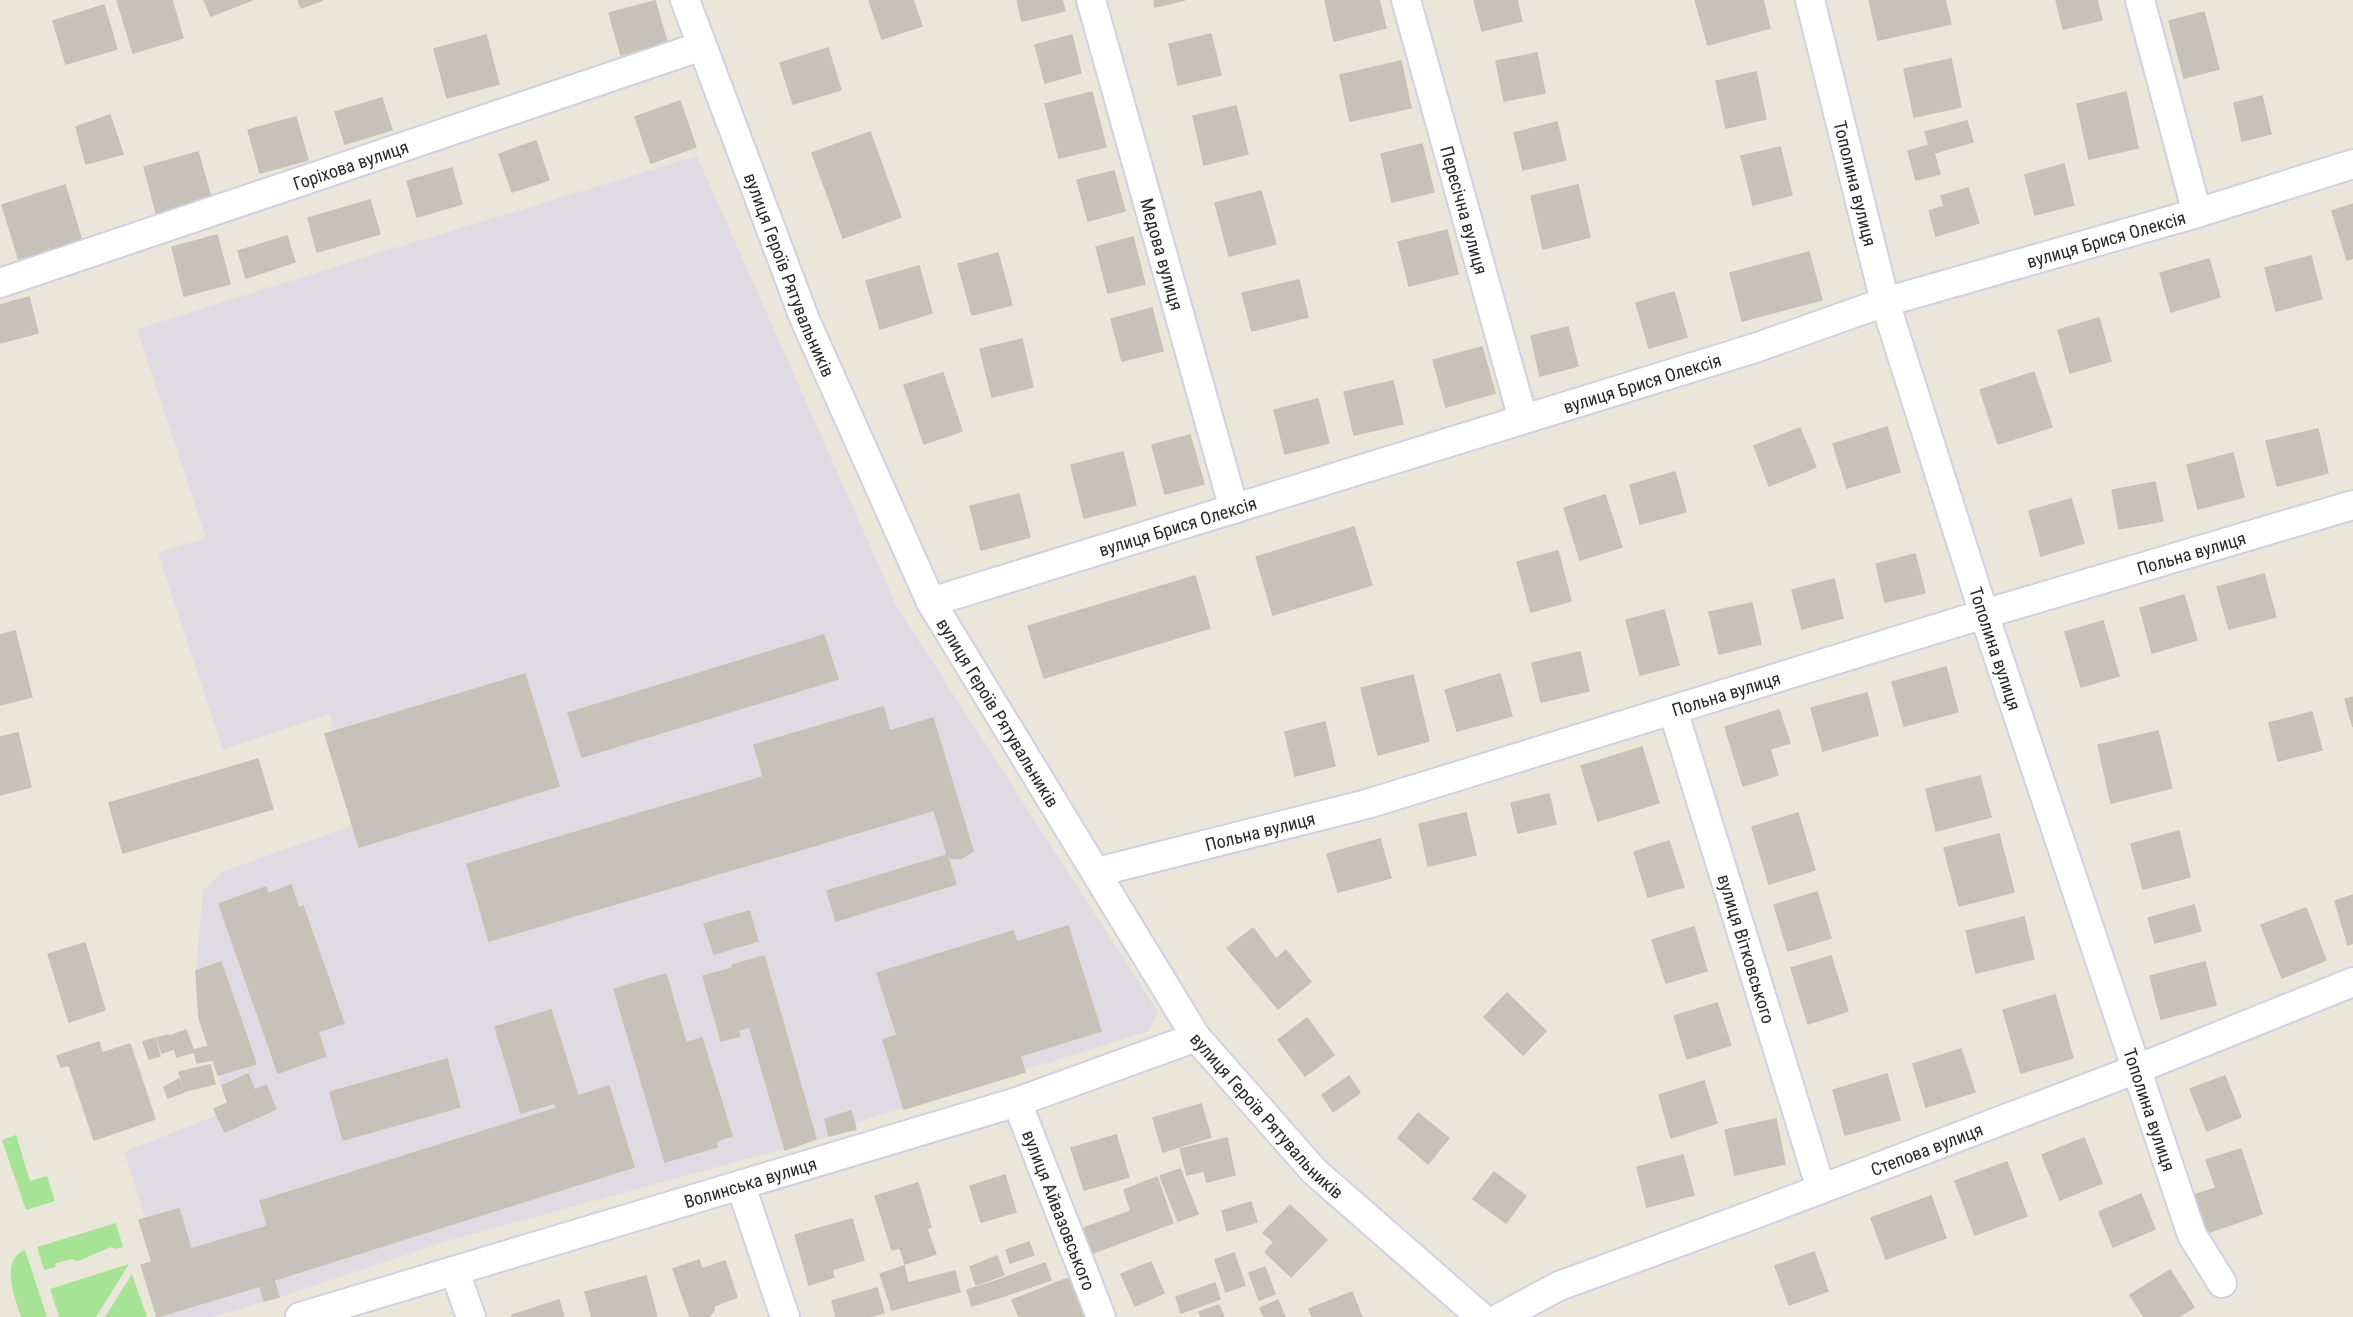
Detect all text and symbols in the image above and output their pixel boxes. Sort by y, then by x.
street label: Тополина вулиця [1830,118,1881,248]
street label: Горіхова вулиця [290,135,411,194]
street label: Пересічна вулиця [1437,143,1493,277]
street label: вулиця Героїв Рятувальників [740,170,839,380]
street label: Медова вулиця [1137,196,1188,312]
street label: вулиця Брися Олексія [2024,206,2188,272]
street label: вулиця Брися Олексія [1560,349,1723,417]
street label: вулиця Брися Олексія [1096,492,1259,560]
street label: Польна вулиця [2134,527,2248,579]
street label: Тополина вулиця [1966,584,2026,713]
street label: вулиця Героїв Рятувальників [933,614,1064,811]
street label: Польна вулиця [1669,667,1783,720]
street label: Польна вулиця [1203,807,1317,855]
street label: вулиця Вітковського [1714,872,1780,1026]
street label: вулиця Героїв Рятувальників [1186,1028,1348,1203]
street label: Тополина вулиця [2120,1045,2180,1174]
street label: Степова вулиця [1867,1118,1986,1180]
street label: вулиця Айвазовського [1018,1127,1100,1293]
street label: Волинська вулиця [681,1152,819,1212]

